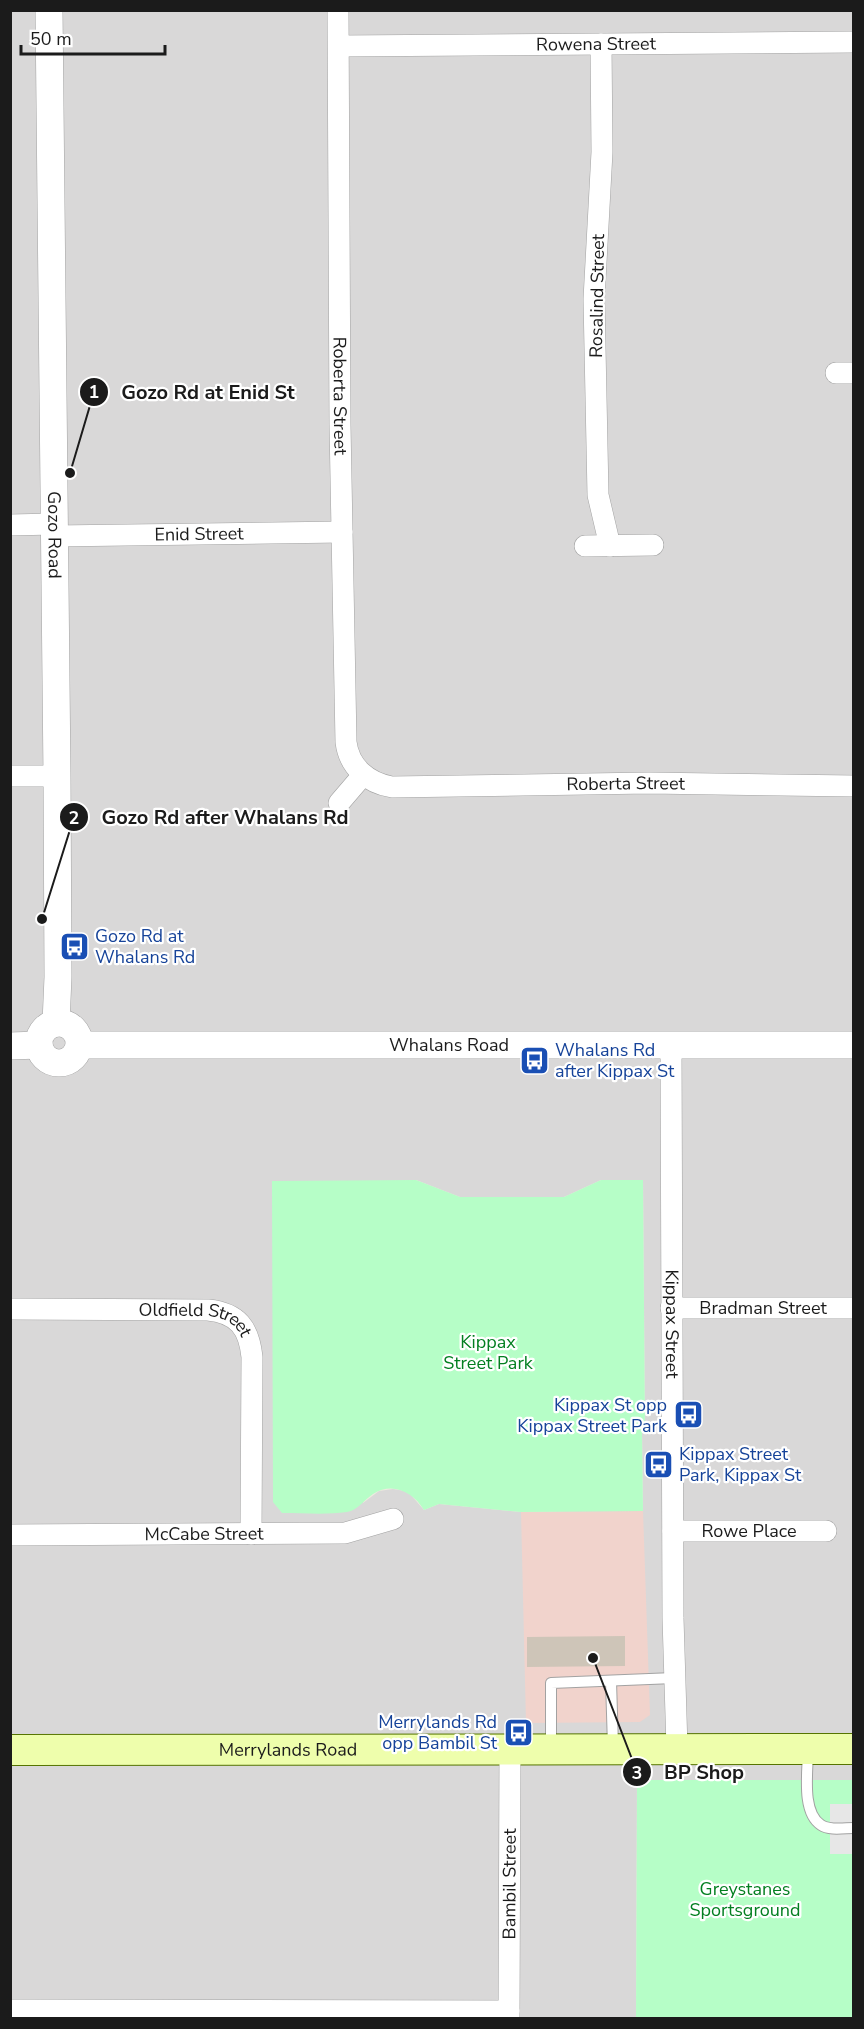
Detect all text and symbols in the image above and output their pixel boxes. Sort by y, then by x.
scale bar [21,18,165,56]
text: 50 m [30,27,72,51]
street label: Rowena Street [536,32,657,56]
street label: Rosalind Street [584,233,610,358]
street label: Roberta Street [328,337,353,456]
callout: Gozo Rd at Enid St [79,373,307,411]
text: Gozo Rd at Enid St [121,379,295,406]
text: 1 [89,380,99,404]
street label: Gozo Road [42,491,67,579]
street label: Enid Street [154,521,244,547]
street label: Roberta Street [566,771,686,796]
callout: Gozo Rd after Whalans Rd [59,798,360,836]
text: Gozo Rd after Whalans Rd [102,804,349,831]
text: 2 [69,806,79,830]
place label: Gozo Rd at Whalans Rd [95,924,195,969]
bus stop icon: Gozo Rd at Whalans Rd [58,930,90,962]
street label: Whalans Road [389,1033,509,1057]
place label: Whalans Rd after Kippax St [555,1038,675,1083]
bus stop icon: Whalans Rd after Kippax St [518,1044,550,1076]
street label: Kippax Street [660,1269,684,1379]
street label: Bradman Street [699,1296,827,1320]
street label: Oldfield Street [139,1298,258,1341]
park label: Kippax Street Park [443,1330,534,1375]
place label: Kippax St opp Kippax Street Park [517,1393,668,1438]
bus stop icon: Kippax St opp Kippax Street Park [672,1399,704,1431]
place label: Kippax Street Park, Kippax St [679,1442,802,1487]
bus stop icon: Kippax Street Park, Kippax St [642,1448,674,1480]
street label: Rowe Place [702,1519,796,1543]
street label: McCabe Street [144,1521,264,1546]
place label: Merrylands Rd opp Bambil St [378,1710,498,1755]
bus stop icon: Merrylands Rd opp Bambil St [502,1716,534,1748]
street label: Merrylands Road [219,1738,357,1762]
callout: BP Shop [622,1753,756,1791]
text: BP Shop [664,1759,744,1786]
text: 3 [632,1761,642,1785]
street label: Bambil Street [497,1828,522,1940]
park label: Greystanes Sportsground [689,1877,801,1922]

